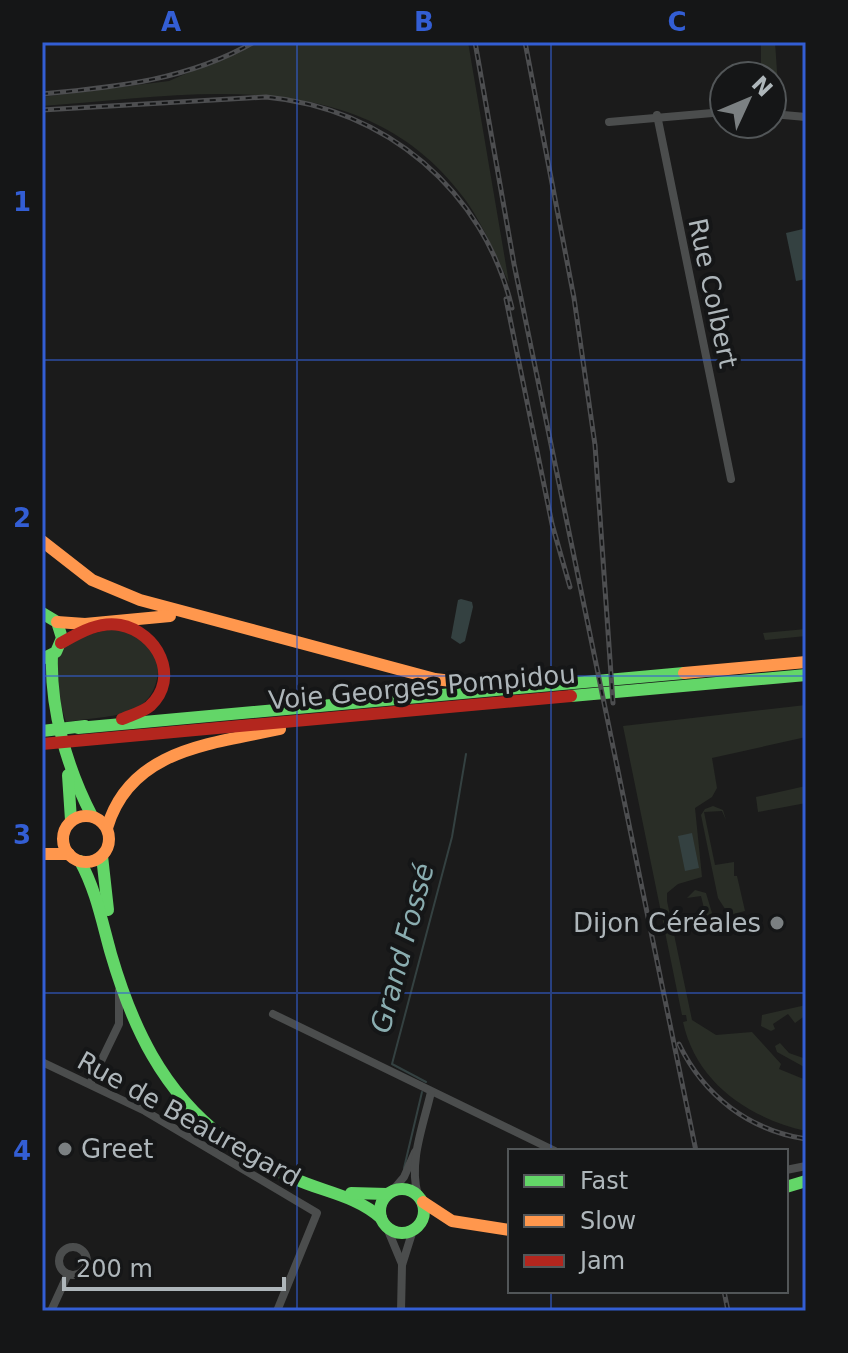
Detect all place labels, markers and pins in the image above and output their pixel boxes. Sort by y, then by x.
place label: Dijon Céréales [573,908,761,938]
marker: Dijon Céréales [768,914,786,932]
place label: Greet [81,1134,153,1164]
marker: Greet [56,1140,74,1158]

